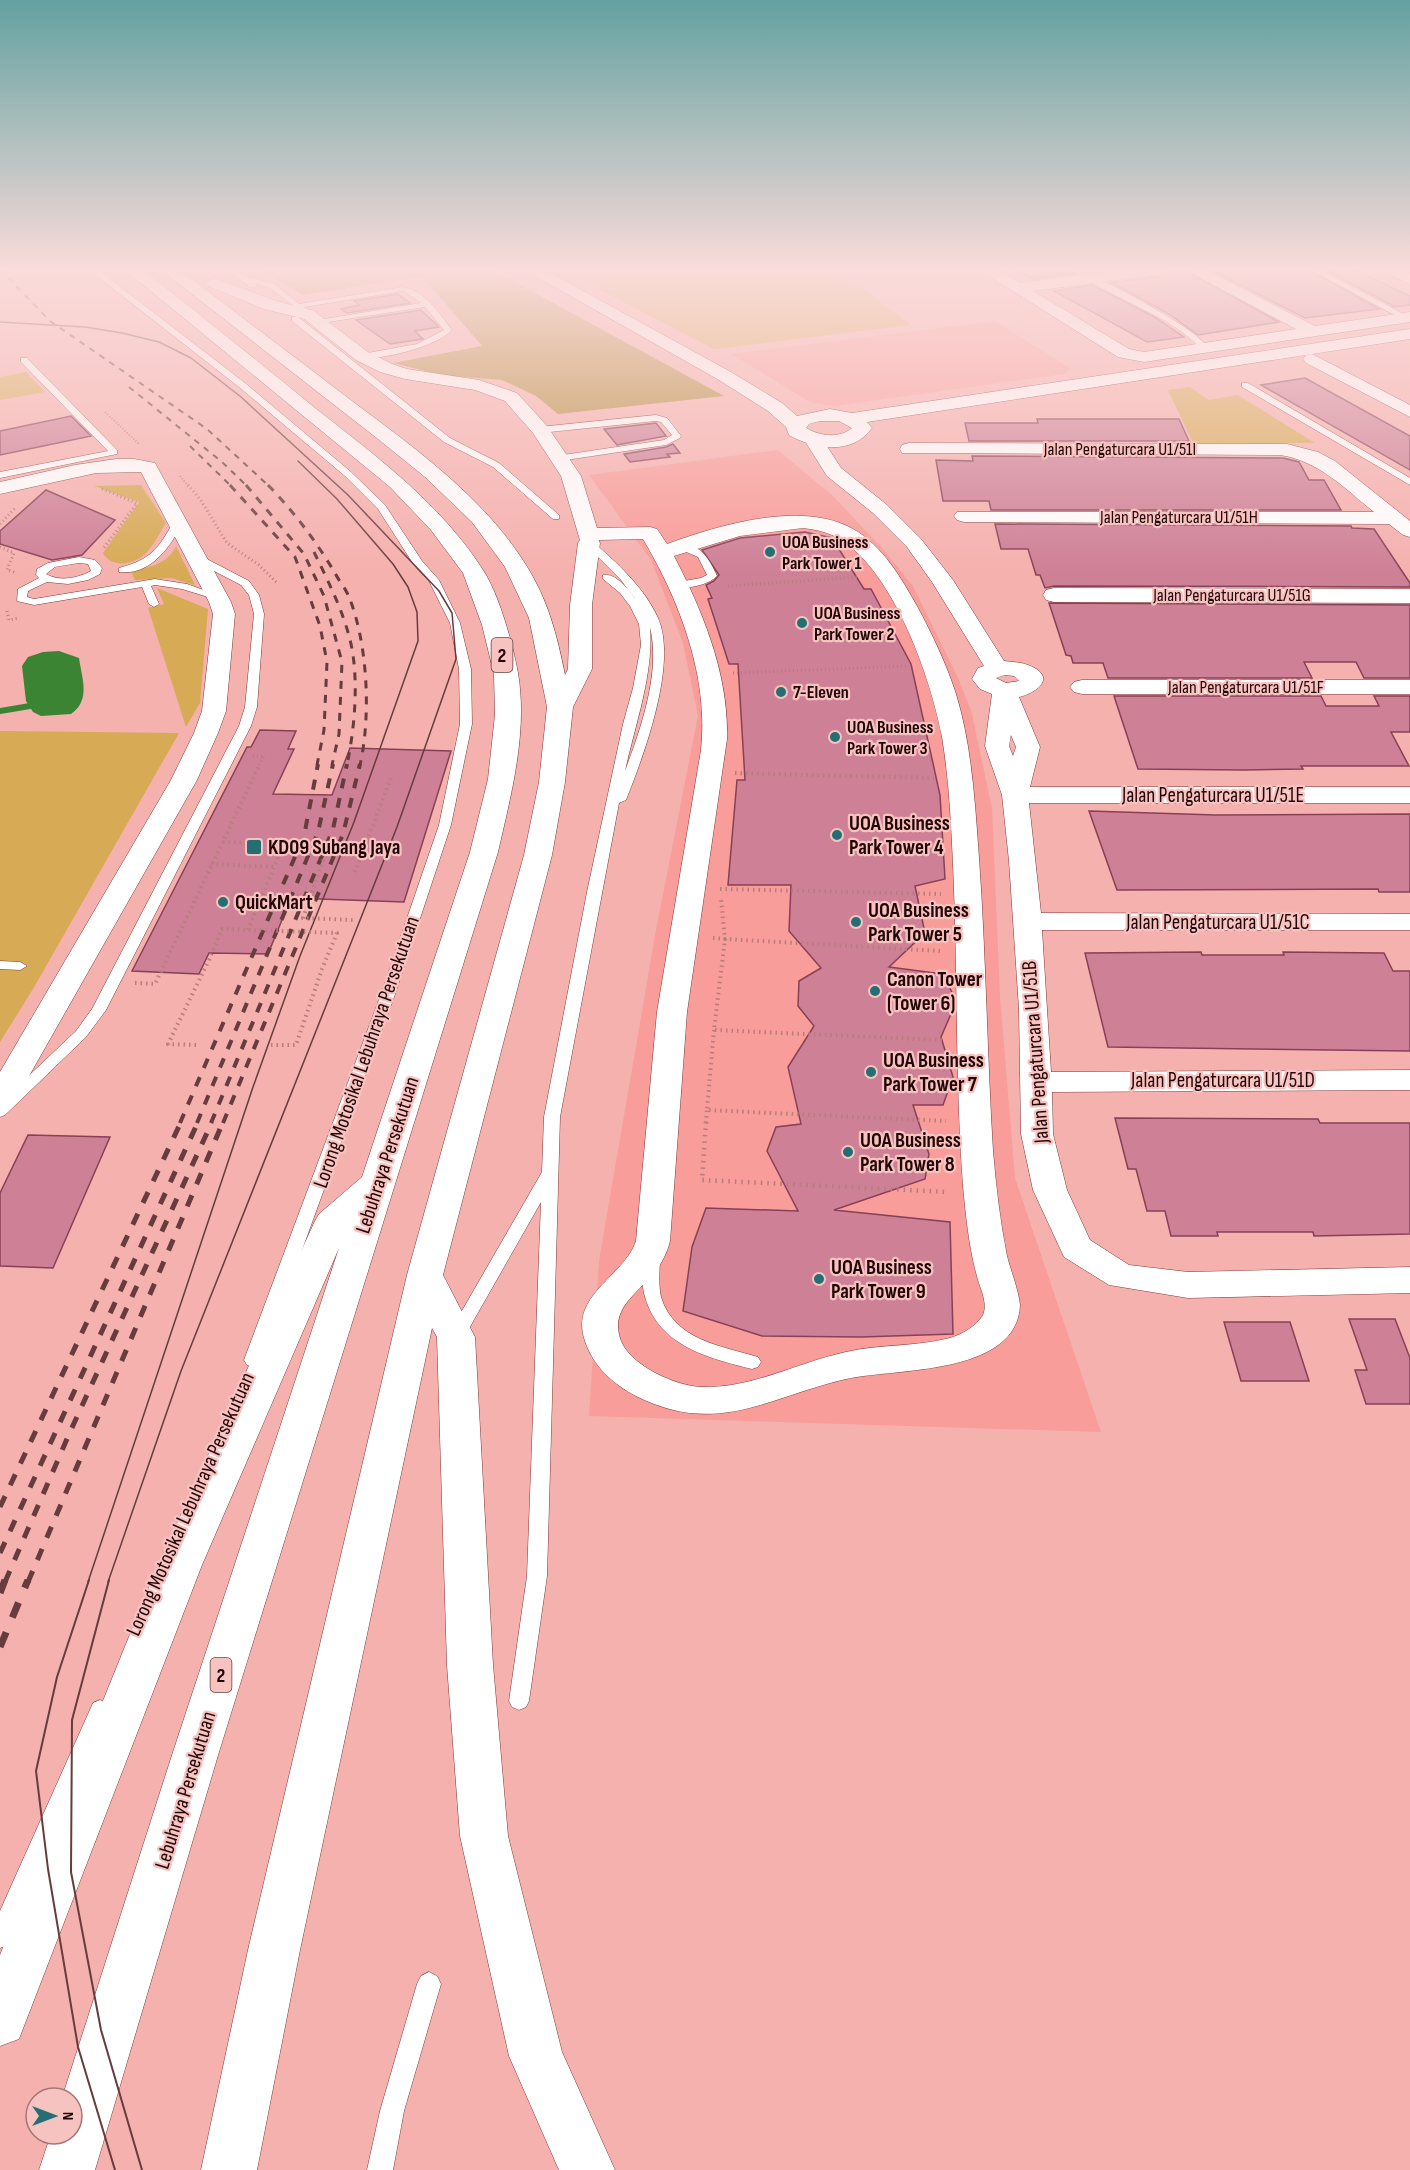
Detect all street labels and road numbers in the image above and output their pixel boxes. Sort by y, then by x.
street label: Jalan Pengaturcara U1/51I [1043,439,1196,460]
street label: Jalan Pengaturcara U1/51H [1099,507,1258,528]
street label: Jalan Pengaturcara U1/51G [1152,585,1311,606]
road number: 2 [492,638,512,672]
street label: Jalan Pengaturcara U1/51F [1167,677,1324,698]
street label: Jalan Pengaturcara U1/51E [1121,783,1304,808]
street label: Jalan Pengaturcara U1/51C [1125,910,1310,935]
street label: Lorong Motosikal Lebuhraya Persekutuan [308,913,424,1191]
street label: Jalan Pengaturcara U1/51B [1017,960,1054,1145]
street label: Jalan Pengaturcara U1/51D [1130,1068,1315,1093]
street label: Lebuhraya Persekutuan [350,1073,424,1237]
street label: Lorong Motosikal Lebuhraya Persekutuan [121,1369,260,1640]
road number: 2 [210,1658,232,1692]
street label: Lebuhraya Persekutuan [150,1708,221,1872]

